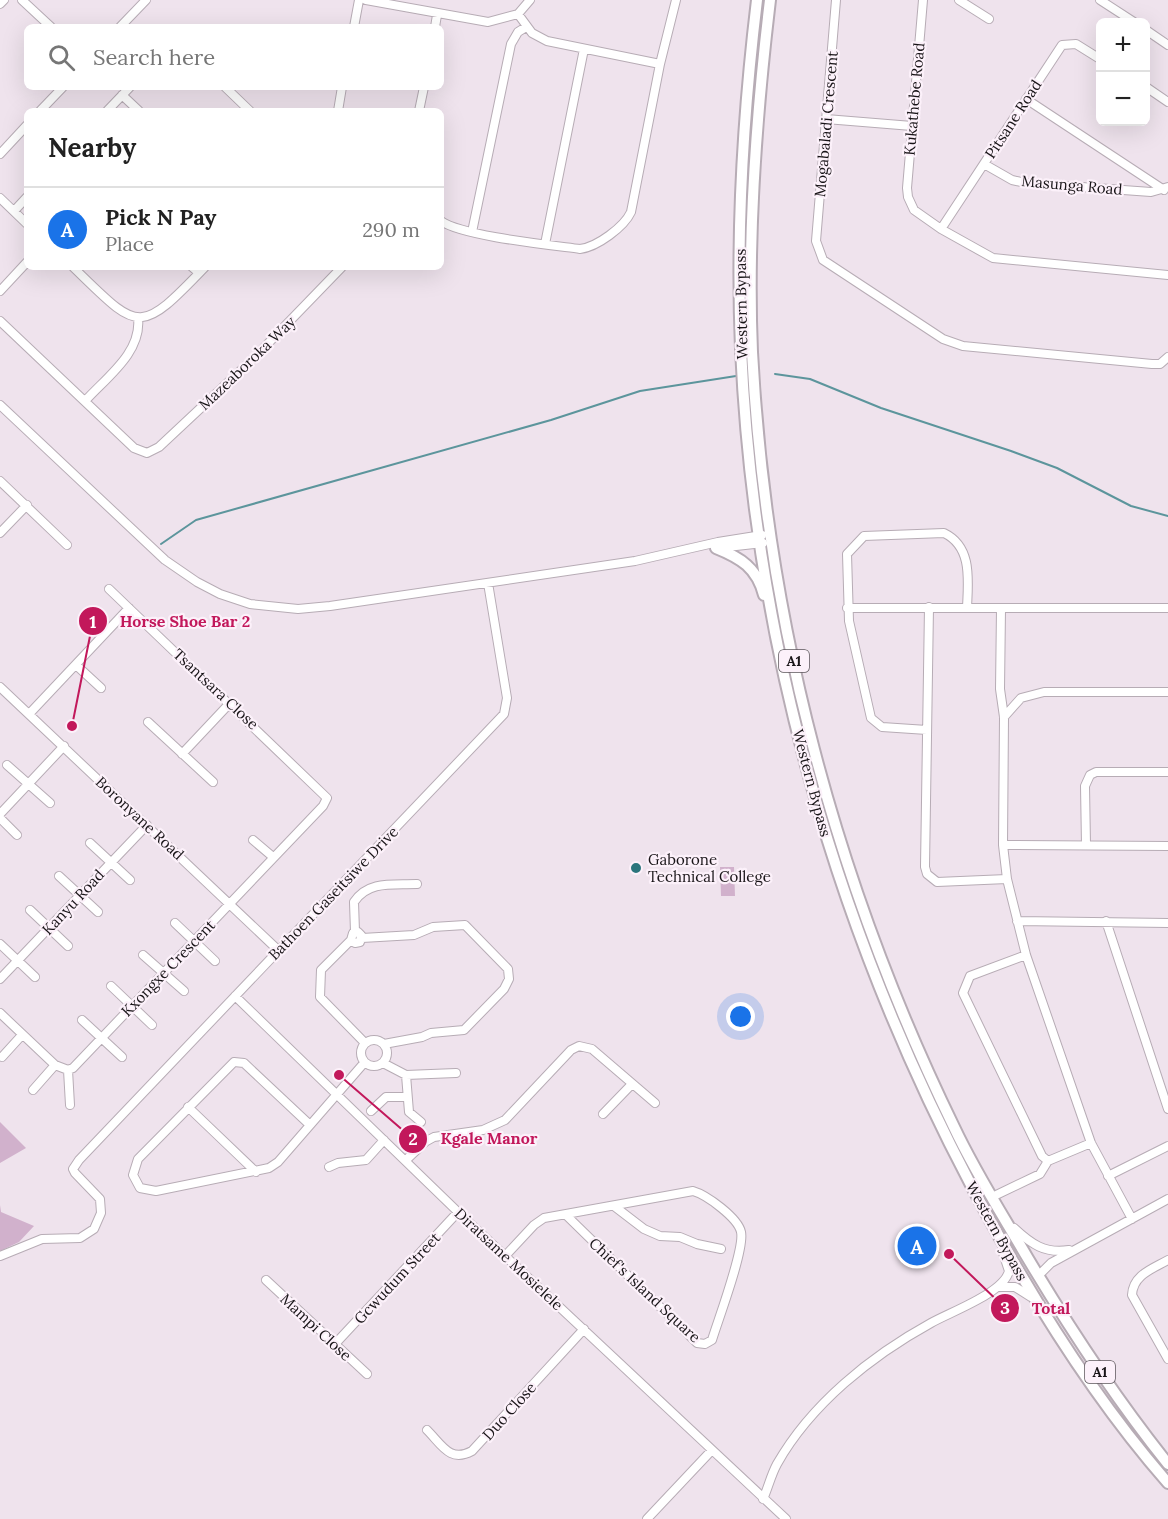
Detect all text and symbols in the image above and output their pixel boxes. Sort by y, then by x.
map controls [1096,18,1150,126]
button: + [1096,18,1150,72]
search box [24,24,444,90]
icon: search [45,41,78,74]
street label: Kukathebe Road [900,42,928,156]
text: Search here [93,43,215,71]
street label: Mogabaladi Crescent [810,50,842,198]
button: − [1096,72,1150,126]
street label: Pitsane Road [981,76,1045,162]
text: Nearby [48,131,136,164]
street label: Masunga Road [1021,171,1123,199]
text: Pick N Pay [105,203,217,231]
text: A [61,217,74,242]
text: 290 m [362,217,420,242]
text: Place [105,231,154,256]
street label: Western Bypass [731,249,751,359]
street label: Mazeaboroka Way [195,312,299,414]
callout: Horse Shoe Bar 2 [78,604,262,638]
text: 1 [89,610,97,633]
text: Horse Shoe Bar 2 [120,611,250,631]
street label: Tsantsara Close [169,645,263,733]
road number: A1 [779,650,809,672]
street label: Western Bypass [789,727,835,839]
street label: Boronyane Road [92,772,188,864]
street label: Bathoen Gaseitsiwe Drive [264,822,402,964]
place label: Gaborone Technical College [648,850,771,886]
marker: Gaborone Technical College [629,861,643,875]
street label: Kanyu Road [38,865,108,939]
street label: Kxongxe Crescent [117,916,219,1020]
your location [726,1002,755,1031]
callout: Kgale Manor [398,1122,549,1156]
text: 2 [408,1127,418,1150]
text: Kgale Manor [440,1128,538,1148]
street label: Western Bypass [962,1178,1032,1284]
street label: Diratsame Mosielele [451,1204,567,1314]
pin: A [898,1224,936,1268]
street label: Gcwudum Street [350,1228,444,1328]
street label: Chief's Island Square [585,1233,705,1347]
street label: Mampi Close [276,1289,356,1365]
callout: Total [990,1291,1082,1325]
text: 3 [1000,1296,1010,1319]
text: Total [1032,1298,1070,1318]
road number: A1 [1085,1361,1115,1383]
street label: Duo Close [478,1378,540,1444]

